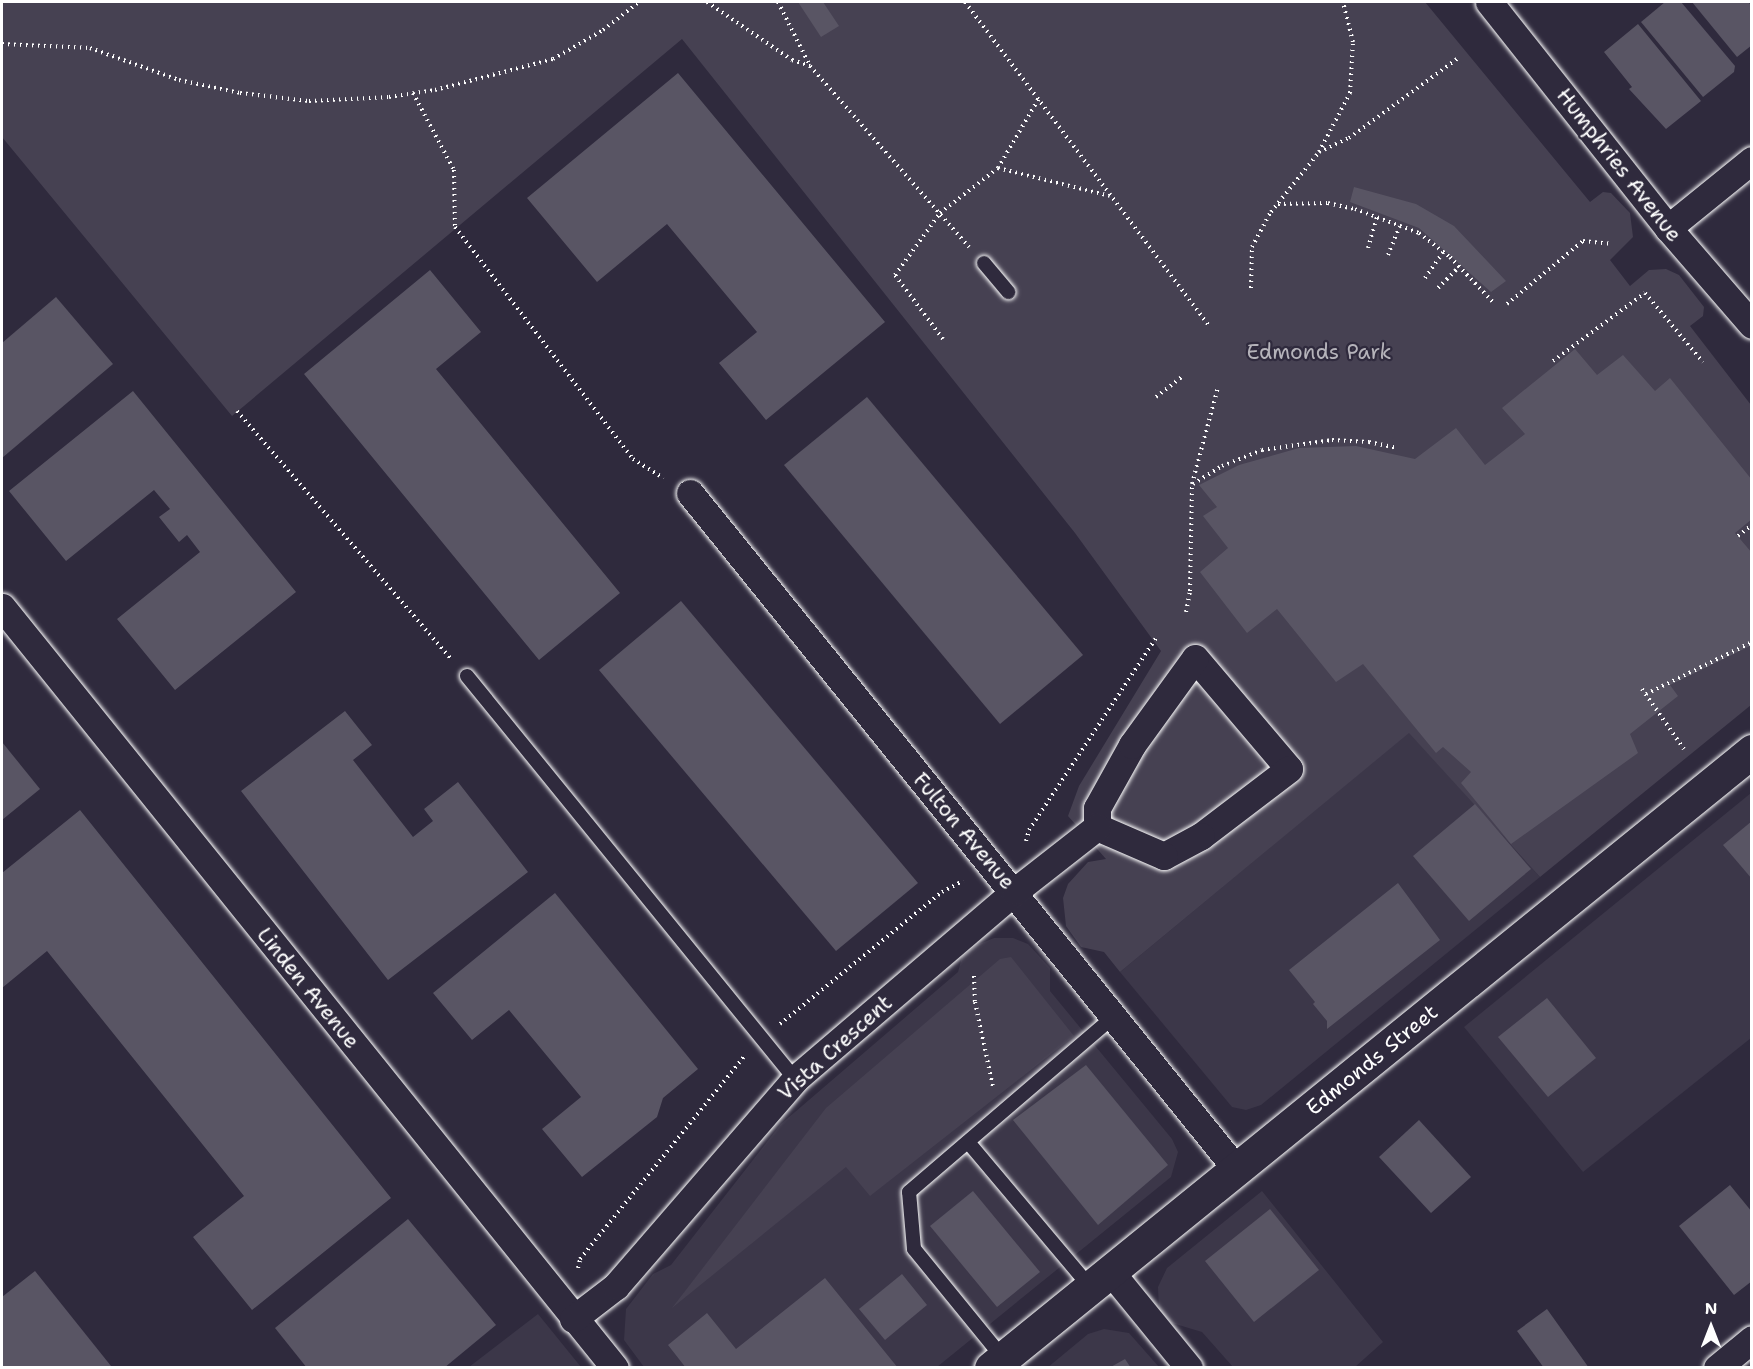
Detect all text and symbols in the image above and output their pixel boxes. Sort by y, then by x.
street label: Humphries Avenue [1551,83,1687,247]
park label: Edmonds Park [1247,339,1391,365]
street label: Fulton Avenue [908,768,1020,894]
street label: Linden Avenue [252,922,364,1054]
street label: Vista Crescent [773,990,897,1106]
street label: Edmonds Street [1301,999,1443,1121]
north arrow [1681,1297,1741,1357]
text: N [1705,1298,1717,1319]

